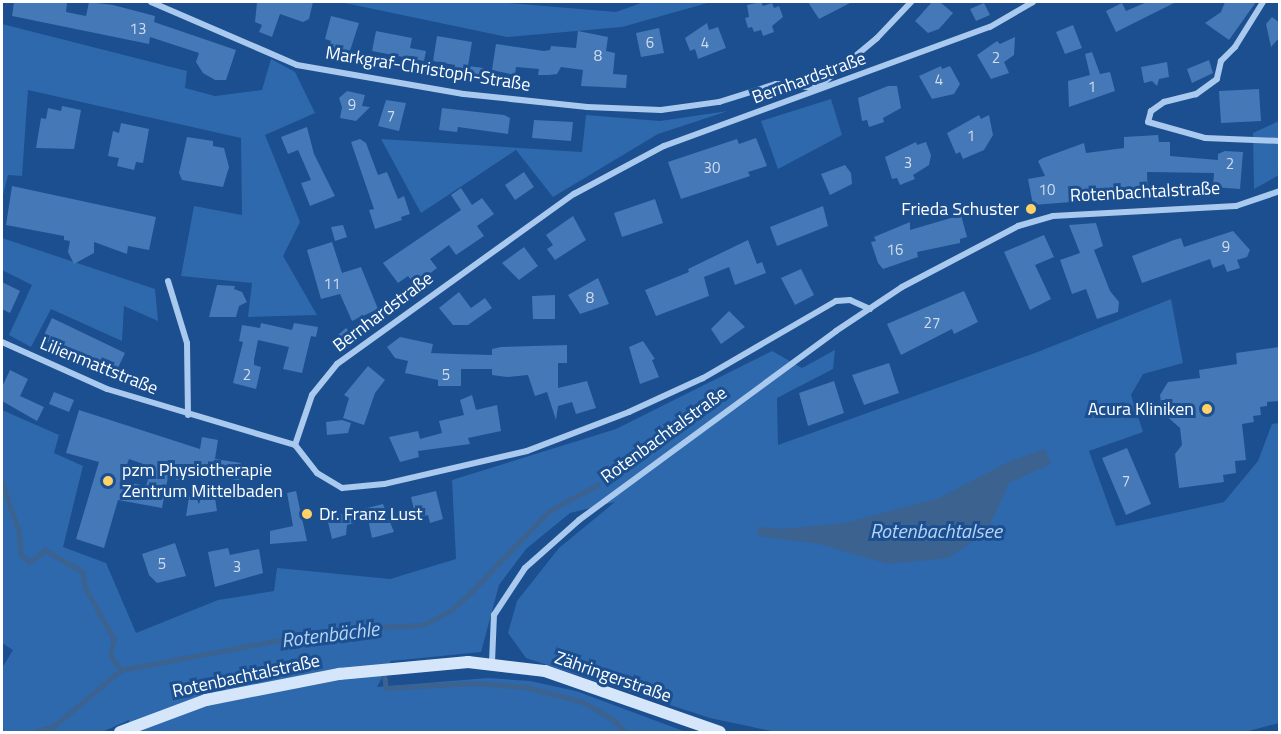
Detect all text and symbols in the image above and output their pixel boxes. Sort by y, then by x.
house number: 13 [130,20,146,38]
house number: 6 [646,34,654,52]
house number: 4 [701,34,709,52]
street label: Markgraf-Christoph-Straße [324,42,532,96]
house number: 8 [594,47,602,65]
street label: Bernhardstraße [749,47,869,109]
house number: 2 [992,49,1000,67]
house number: 4 [935,71,943,89]
house number: 1 [1088,78,1096,96]
house number: 9 [348,96,356,114]
house number: 7 [387,107,395,125]
house number: 1 [967,127,975,145]
house number: 3 [904,154,912,172]
house number: 2 [1226,155,1234,173]
house number: 30 [704,159,720,177]
street label: Rotenbachtalstraße [1069,177,1221,207]
house number: 10 [1039,181,1055,199]
place label: Frieda Schuster [901,198,1019,220]
marker: Frieda Schuster [1024,202,1038,216]
house number: 9 [1222,238,1230,256]
house number: 16 [887,241,903,259]
street label: Bernhardstraße [329,267,437,357]
house number: 11 [324,275,340,293]
house number: 8 [586,289,594,307]
house number: 27 [924,314,940,332]
street label: Lilienmattstraße [37,332,161,400]
house number: 2 [243,366,251,384]
house number: 5 [442,366,450,384]
street label: Rotenbachtalstraße [597,382,731,488]
place label: Acura Kliniken [1088,398,1194,420]
marker: Acura Kliniken [1198,400,1216,418]
place label: pzm Physiotherapie Zentrum Mittelbaden [122,460,283,502]
marker: pzm Physiotherapie Zentrum Mittelbaden [99,472,117,490]
house number: 7 [1122,472,1130,490]
place label: Dr. Franz Lust [319,503,423,525]
marker: Dr. Franz Lust [300,507,314,521]
water label: Rotenbachtalsee [870,518,1002,542]
house number: 5 [158,555,166,573]
house number: 3 [233,558,241,576]
water label: Rotenbächle [280,616,380,652]
street label: Zähringerstraße [552,647,674,707]
street label: Rotenbachtalstraße [170,650,322,702]

